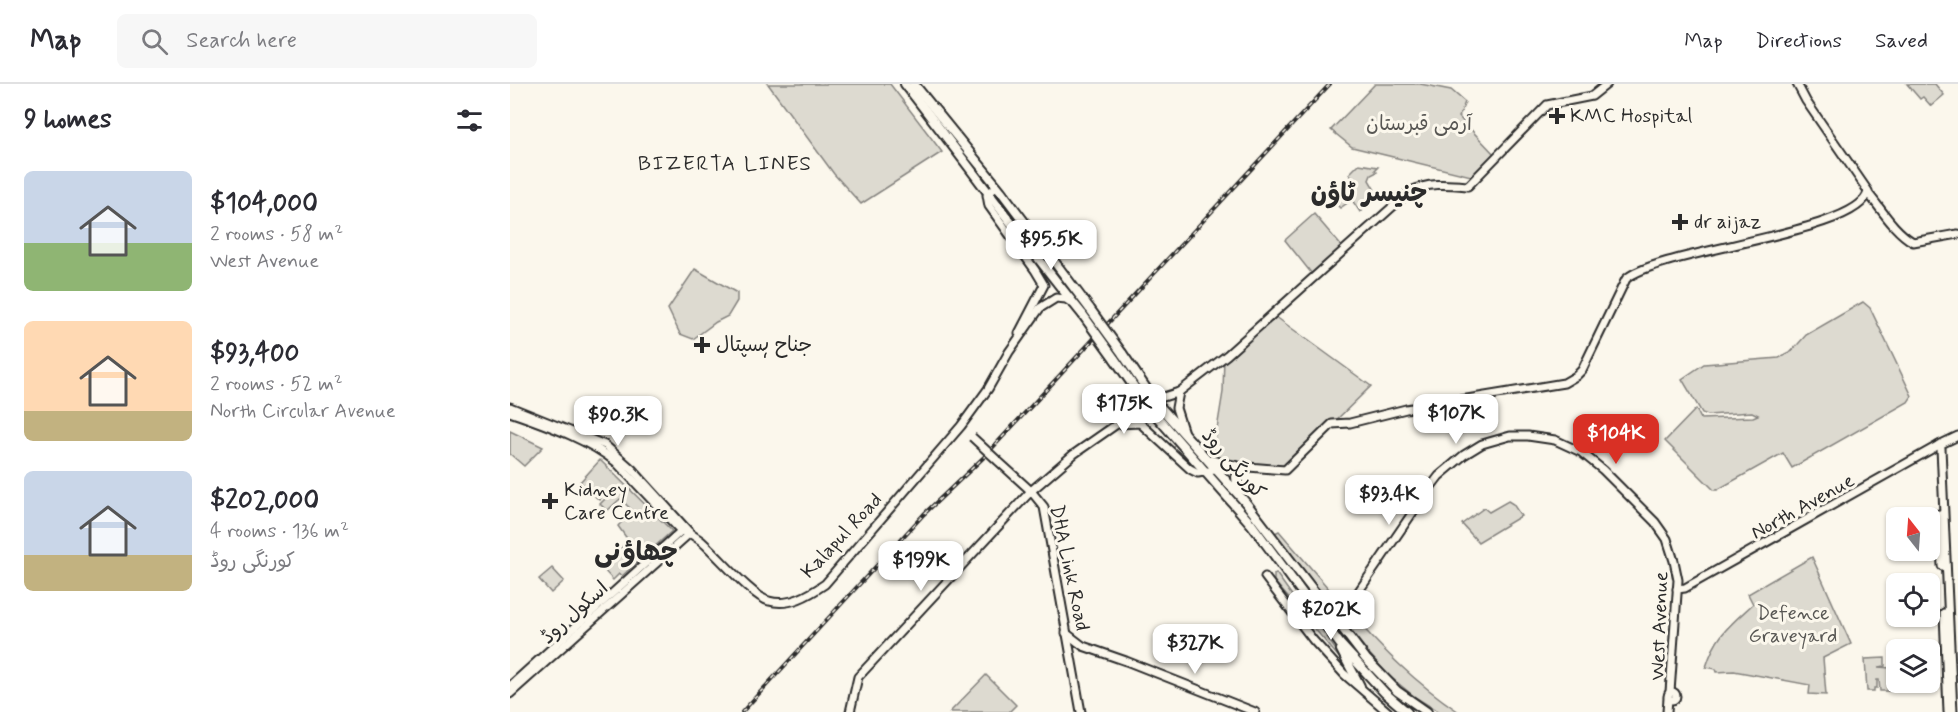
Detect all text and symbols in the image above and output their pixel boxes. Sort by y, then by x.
search box [117,14,537,68]
text: Map [30,23,81,60]
icon: search [138,25,171,58]
text: Search here [186,27,297,55]
text: Map [1684,27,1723,55]
text: Directions [1756,27,1842,55]
text: Saved [1875,27,1928,55]
text: 9 homes [24,103,112,137]
place label: KMC Hospital [1570,103,1692,130]
icon: filters [453,104,486,137]
marker: KMC Hospital [1548,107,1566,125]
park label: آرمی قبرستان [1366,111,1473,138]
district label: BIZERTA LINES [638,150,812,178]
district label: چنیسر ٹاؤن [1311,177,1427,211]
text: $104,000 [210,187,318,221]
icon: home [72,195,144,267]
place label: dr aijaz [1694,209,1762,236]
marker: dr aijaz [1671,213,1689,231]
pin: $95.5K [1002,220,1100,271]
text: 2 rooms · 58 m² [210,221,343,248]
text: $95.5K [1020,226,1082,253]
text: West Avenue [210,248,319,275]
place label: جناح ہسپتال [716,332,812,359]
marker: جناح ہسپتال [693,336,711,354]
text: $93,400 [210,337,299,371]
icon: home [72,345,144,417]
text: 2 rooms · 52 m² [210,371,343,398]
pin: $175K [1082,384,1166,435]
text: $175K [1096,390,1152,417]
pin: $107K [1414,394,1498,445]
pin: $90.3K [569,396,667,447]
text: North Circular Avenue [210,398,396,425]
text: $107K [1427,400,1485,427]
text: $90.3K [588,402,648,429]
pin: $104K [1574,414,1658,465]
text: $104K [1587,420,1645,447]
street label: کورنگی روڈ [1195,423,1271,505]
street label: North Avenue [1746,467,1860,547]
pin: $93.4K [1340,475,1438,526]
place label: Kidney Care Centre [564,477,669,527]
text: $93.4K [1359,481,1419,508]
text: $202,000 [210,484,319,518]
street label: Kalapul Road [795,487,889,585]
marker: Kidney Care Centre [541,492,559,510]
icon: home [72,495,144,567]
street label: DHA Link Road [1042,503,1096,633]
north arrow [1886,507,1940,561]
map controls [1886,507,1940,693]
text: 4 rooms · 136 m² [210,518,349,545]
district label: چھاؤنی [594,536,678,570]
pin: $199K [879,541,963,592]
text: $199K [892,547,950,574]
text: کورنگی روڈ [210,548,295,575]
street label: West Avenue [1645,571,1675,681]
button: locate [1886,573,1940,627]
street label: اسکول روڈ [535,575,615,651]
pin: $202K [1289,590,1373,641]
text: $202K [1301,596,1361,623]
park label: Defence Graveyard [1749,600,1837,650]
pin: $327K [1153,624,1237,675]
text: $327K [1167,630,1223,657]
button: layers [1886,639,1940,693]

